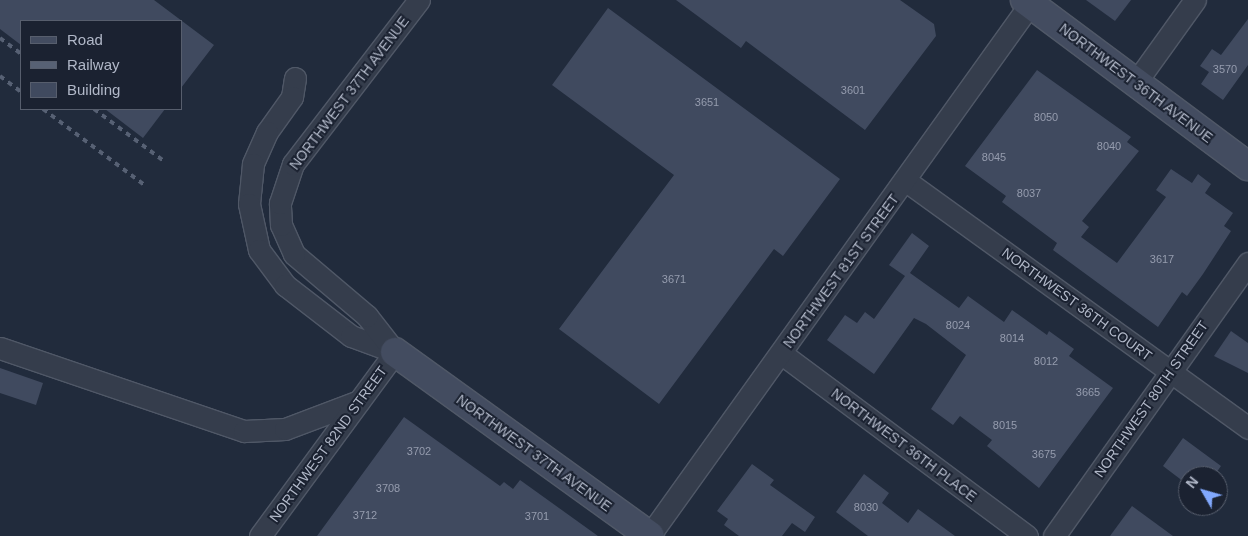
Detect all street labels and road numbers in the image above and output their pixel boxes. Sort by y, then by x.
street label: NORTHWEST 37TH AVENUE [286,13,412,173]
street label: NORTHWEST 36TH AVENUE [1056,20,1216,146]
street label: NORTHWEST 81ST STREET [779,191,903,351]
street label: NORTHWEST 36TH COURT [999,244,1155,364]
street label: NORTHWEST 80TH STREET [1090,318,1212,480]
street label: NORTHWEST 82ND STREET [266,363,390,525]
street label: NORTHWEST 36TH PLACE [828,385,980,505]
street label: NORTHWEST 37TH AVENUE [453,391,615,515]

